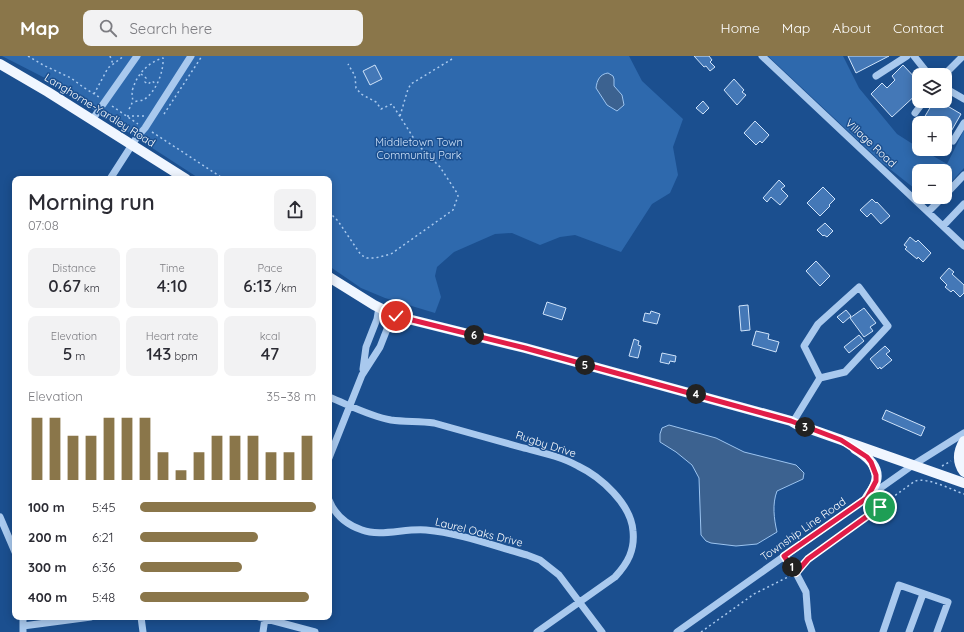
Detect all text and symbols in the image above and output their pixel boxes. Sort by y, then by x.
search box [83,10,363,46]
text: Map [20,16,59,40]
icon: search [97,17,119,39]
text: Search here [129,19,212,38]
text: Home [721,19,760,37]
text: Map [782,19,810,37]
text: About [832,19,871,37]
text: Contact [893,19,944,37]
map controls [912,68,952,204]
button: layers [912,68,952,108]
street label: Langhorne-Yardley Road [42,70,158,150]
street label: Village Road [843,116,899,170]
button: + [912,116,952,156]
park label: Middletown Town Community Park [375,135,463,162]
button: − [912,164,952,204]
text: Morning run [28,188,155,216]
button: share [274,189,316,231]
text: 07:08 [28,217,59,233]
text: Distance [52,261,96,275]
text: Time [159,261,185,275]
text: Pace [257,261,283,275]
text: 0.67 [48,275,81,296]
text: 4:10 [157,275,187,296]
text: 6:13 [243,275,272,296]
text: km [81,281,100,295]
text: /km [272,281,297,295]
pin [379,299,413,333]
icon: check [385,305,407,327]
pin: 6 [464,325,484,345]
text: 6 [471,328,477,342]
text: Elevation [51,329,97,343]
text: Heart rate [146,329,198,343]
text: kcal [260,329,280,343]
text: 5 [63,343,72,364]
text: 143 [146,343,171,364]
text: 47 [261,343,279,364]
text: m [72,349,85,363]
text: bpm [171,349,198,363]
pin: 5 [575,355,595,375]
text: 5 [582,358,588,372]
pin: 4 [686,384,706,404]
text: 4 [693,387,699,401]
text: Elevation [28,388,83,404]
text: 35–38 m [266,388,316,404]
pin: 3 [795,417,815,437]
text: 3 [802,420,808,434]
street label: Rugby Drive [514,428,578,460]
pin [863,490,897,524]
street label: Township Line Road [758,494,848,564]
icon: arrive [869,496,891,518]
text: 100 m [28,499,65,515]
text: 5:45 [92,499,116,515]
street label: Laurel Oaks Drive [434,514,524,550]
text: 200 m [28,529,67,545]
text: 6:21 [92,529,113,545]
pin: 1 [782,557,802,577]
text: 300 m [28,559,67,575]
text: 6:36 [92,559,115,575]
text: 1 [790,560,794,574]
text: 400 m [28,589,67,605]
text: 5:48 [92,589,115,605]

